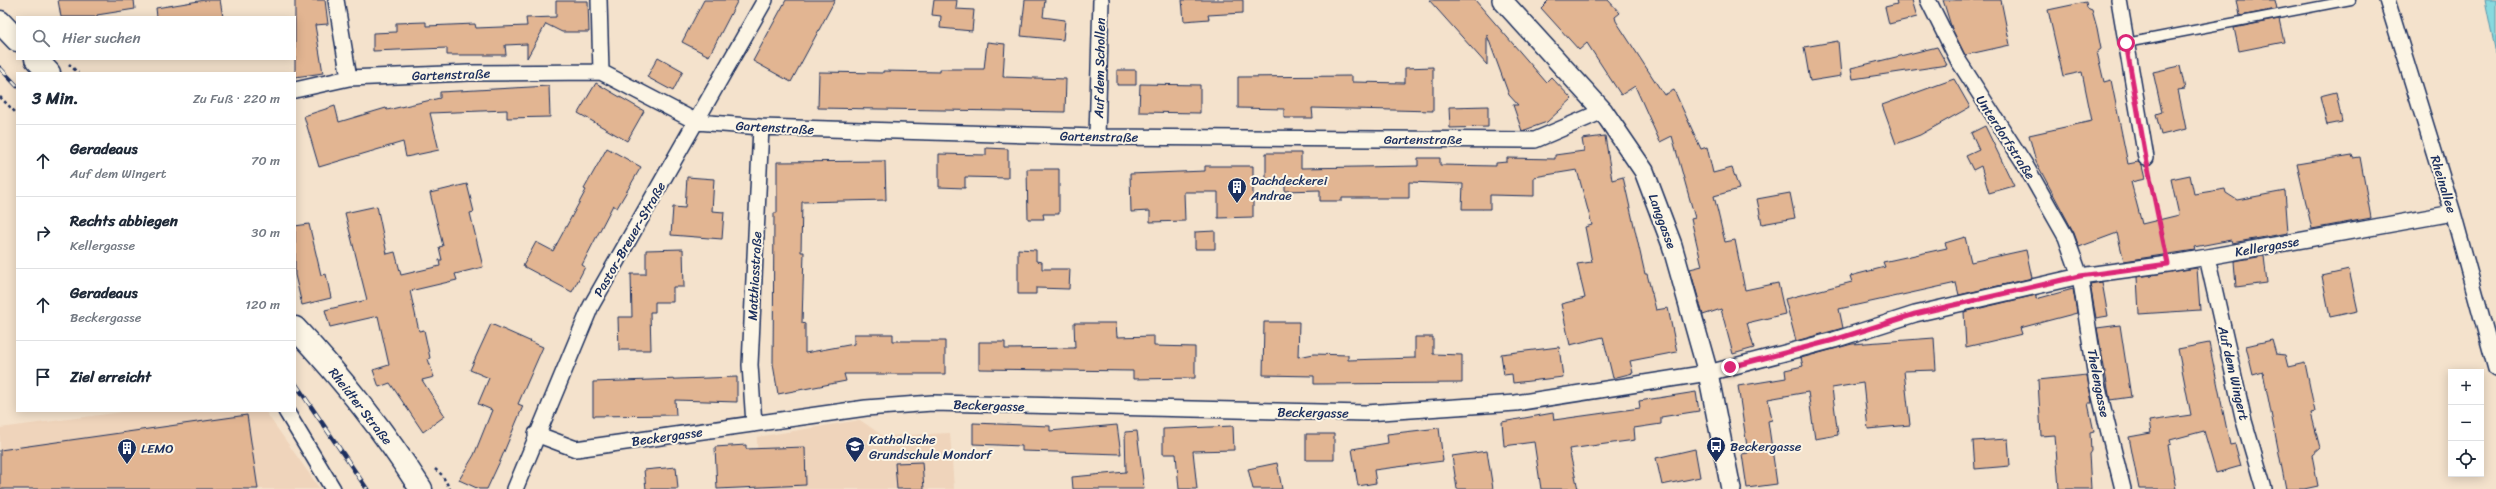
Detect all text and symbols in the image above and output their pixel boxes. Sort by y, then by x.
search box [16,16,296,60]
street label: Auf dem Schollen [1087,18,1112,119]
text: Hier suchen [62,25,141,51]
icon: search [30,27,52,49]
route start [2117,34,2135,52]
street label: Gartenstraße [411,62,491,87]
text: 3 Min. [32,83,79,113]
text: Zu Fuß · 220 m [193,87,280,110]
street label: Unterdorfstraße [1970,90,2042,184]
street label: Gartenstraße [735,114,815,141]
street label: Gartenstraße [1060,124,1139,149]
street label: Gartenstraße [1384,128,1463,151]
text: Geradeaus [70,136,138,162]
text: 70 m [251,149,280,172]
icon: ahead [32,150,54,172]
street label: Rheinallee [2424,152,2463,216]
text: Auf dem Wingert [70,162,166,185]
place label: Dachdeckerei Andrae [1250,169,1328,207]
building icon: Dachdeckerei Andrae [1226,176,1248,204]
street label: Pastor-Breuer-Straße [587,177,672,301]
street label: Langgasse [1642,190,1683,252]
text: Rechts abbiegen [70,208,178,234]
text: 30 m [251,221,280,244]
icon: right [32,222,54,244]
street label: Kellergasse [2233,229,2301,263]
street label: Matthiasstraße [741,231,768,321]
text: Kellergasse [70,234,135,257]
text: Geradeaus [70,280,138,306]
text: 120 m [245,293,280,316]
icon: ahead [32,294,54,316]
text: Beckergasse [70,306,141,329]
street label: Auf dem Wingert [2211,323,2256,423]
street label: Thelengasse [2081,347,2116,420]
route end [1721,358,1739,376]
street label: Rheidter Straße [323,362,399,450]
text: Ziel erreicht [70,364,151,390]
icon: arrive [32,366,54,388]
map controls [2448,369,2484,477]
button: + [2448,369,2484,405]
street label: Beckergasse [953,393,1025,418]
street label: Beckergasse [1277,400,1349,425]
button: − [2448,405,2484,441]
street label: Beckergasse [630,420,704,453]
place label: Katholische Grundschule Mondorf [869,428,993,466]
school or university icon: Katholische Grundschule Mondorf [844,435,866,463]
bus stop icon: Beckergasse [1705,435,1727,463]
place label: Beckergasse [1730,435,1802,458]
building icon: LEMO [116,437,138,465]
place label: LEMO [141,437,174,460]
button: locate [2448,441,2484,477]

